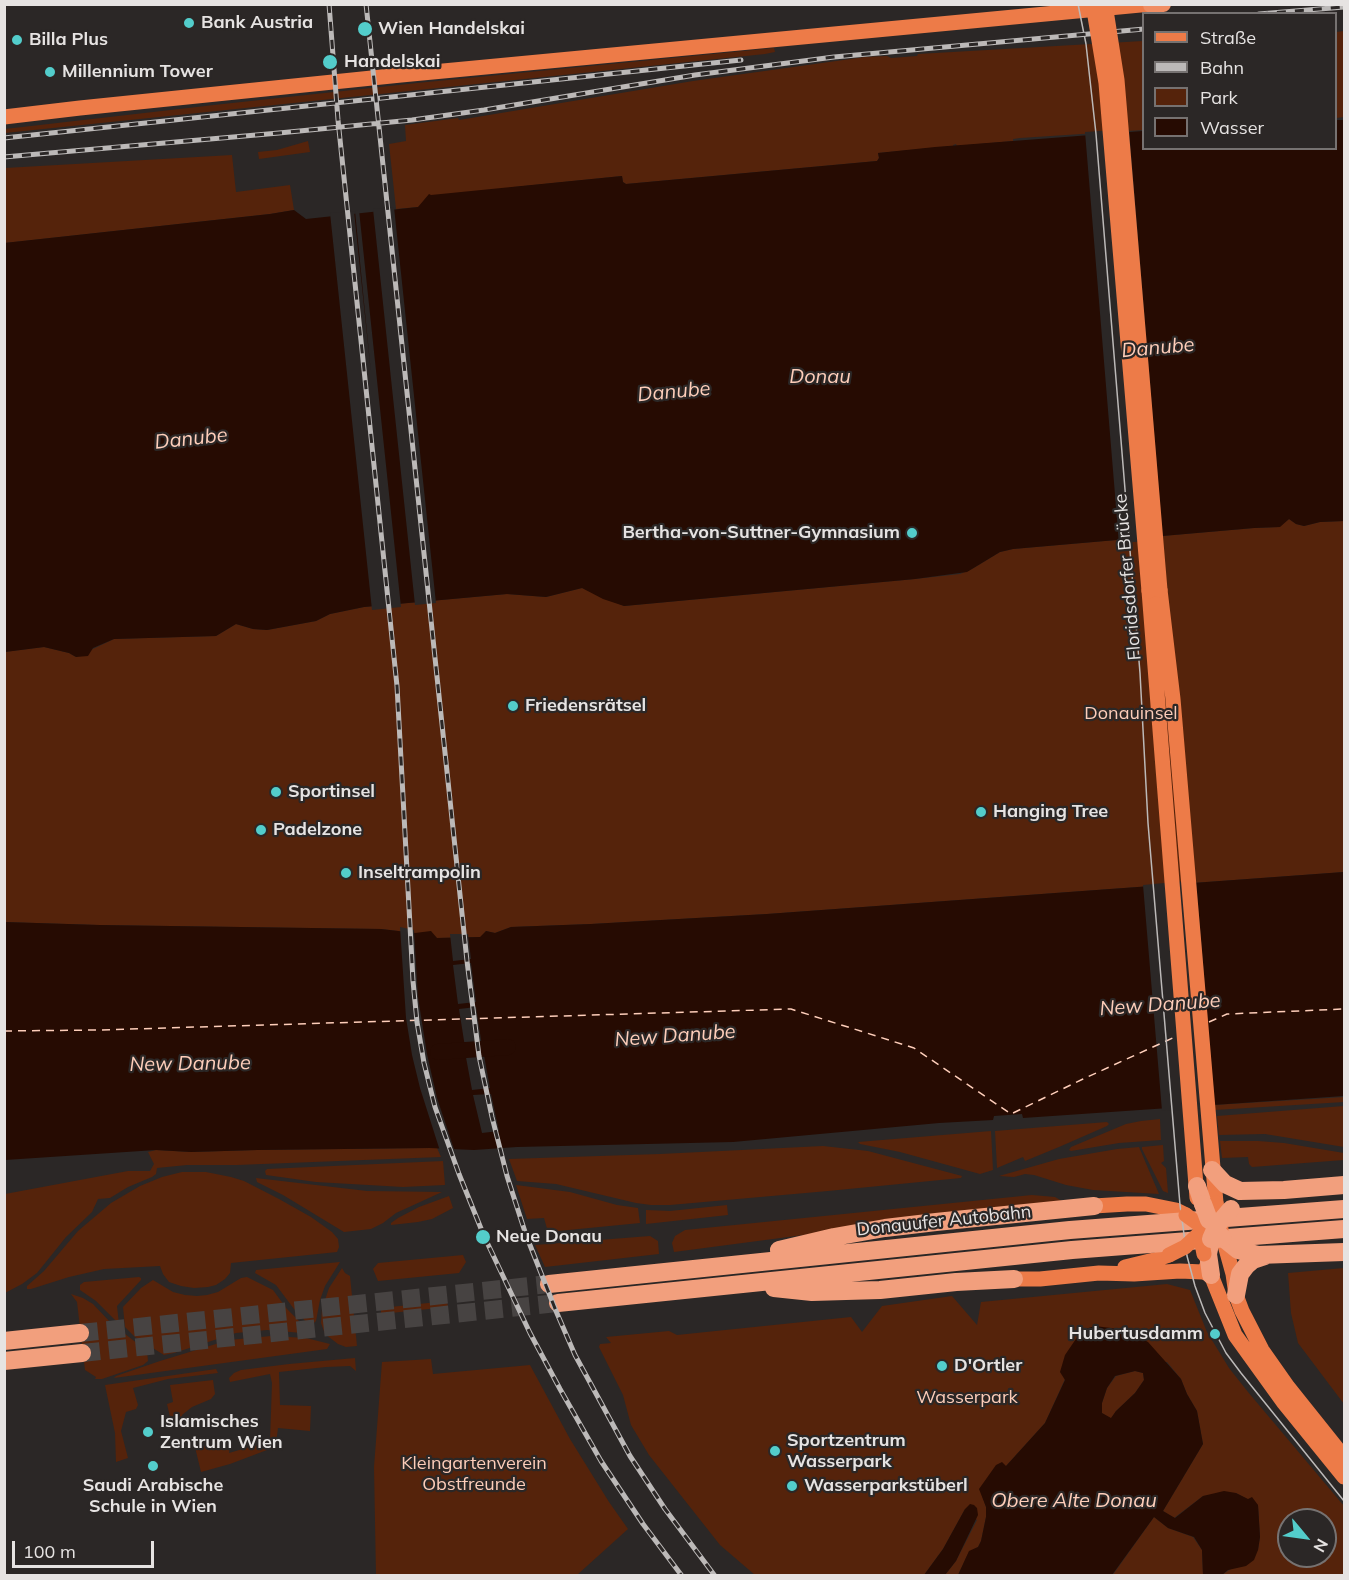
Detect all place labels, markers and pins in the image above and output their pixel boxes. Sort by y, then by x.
place label: Bank Austria [201,12,313,34]
marker: Bank Austria [182,16,196,30]
place label: Wien Handelskai [378,18,525,40]
marker: Wien Handelskai [356,20,374,38]
place label: Billa Plus [29,29,108,51]
marker: Billa Plus [10,33,24,47]
place label: Handelskai [344,51,440,73]
marker: Handelskai [321,53,339,71]
place label: Millennium Tower [62,61,213,83]
marker: Millennium Tower [43,65,57,79]
place label: Bertha-von-Suttner-Gymnasium [622,522,900,544]
marker: Bertha-von-Suttner-Gymnasium [905,526,919,540]
place label: Friedensrätsel [525,695,646,717]
marker: Friedensrätsel [506,699,520,713]
place label: Sportinsel [288,781,375,803]
marker: Sportinsel [269,785,283,799]
place label: Hanging Tree [993,801,1108,823]
marker: Hanging Tree [974,805,988,819]
place label: Padelzone [273,819,362,841]
marker: Padelzone [254,823,268,837]
place label: Inseltrampolin [358,862,481,884]
marker: Inseltrampolin [339,866,353,880]
place label: Neue Donau [496,1226,602,1248]
marker: Neue Donau [474,1228,492,1246]
place label: Hubertusdamm [1068,1323,1203,1345]
marker: Hubertusdamm [1208,1327,1222,1341]
place label: D'Ortler [954,1355,1022,1377]
marker: D'Ortler [935,1359,949,1373]
place label: Islamisches Zentrum Wien [160,1411,283,1454]
marker: Islamisches Zentrum Wien [141,1425,155,1439]
place label: Sportzentrum Wasserpark [787,1430,906,1472]
marker: Sportzentrum Wasserpark [768,1444,782,1458]
marker: Saudi Arabische Schule in Wien [146,1459,160,1473]
place label: Saudi Arabische Schule in Wien [83,1475,223,1518]
place label: Wasserparkstüberl [804,1475,968,1497]
marker: Wasserparkstüberl [785,1479,799,1493]

